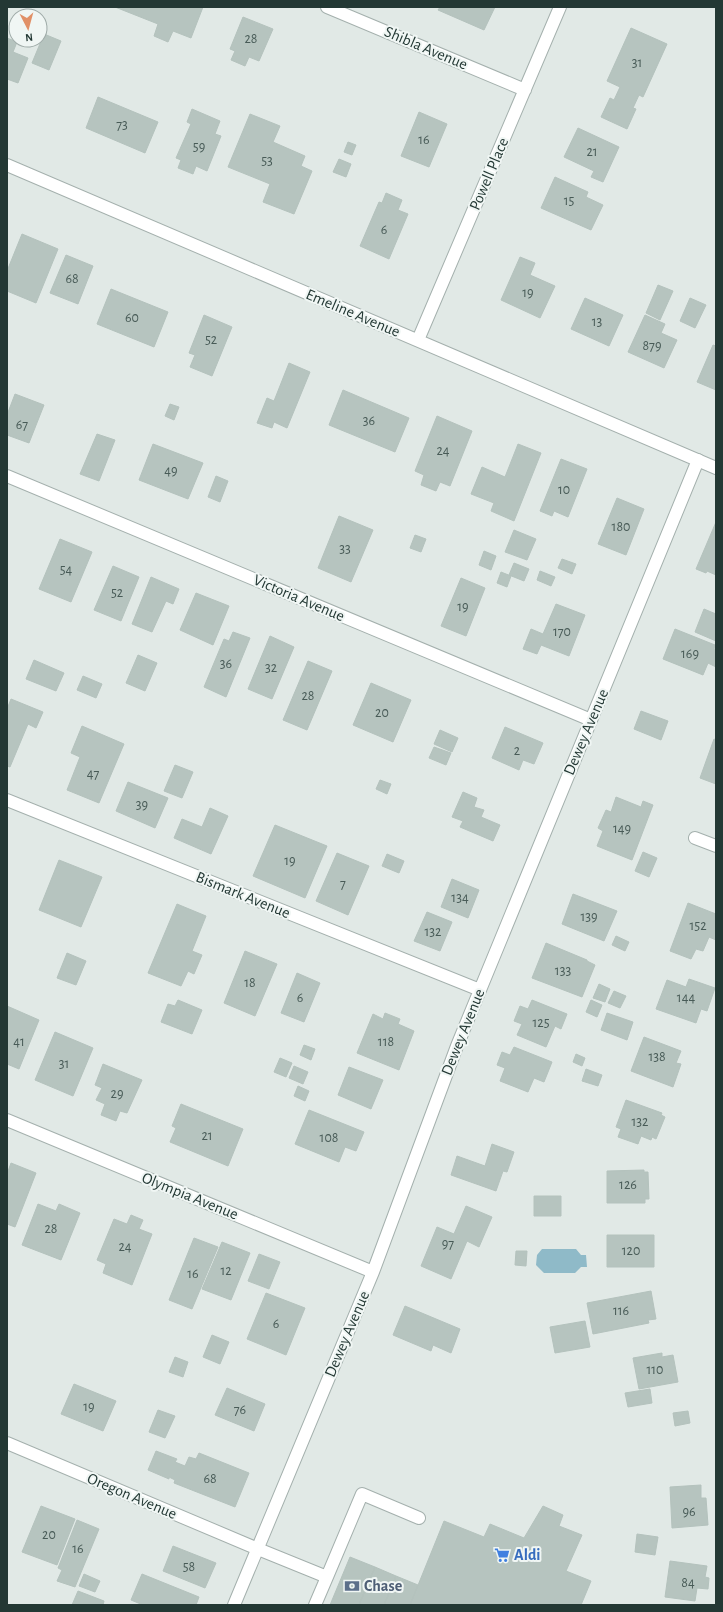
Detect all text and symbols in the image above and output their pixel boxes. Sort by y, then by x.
north arrow [8,8,48,48]
street label: Shibla Avenue [382,23,470,73]
text: N [25,32,33,43]
house number: 28 [244,32,258,46]
house number: 31 [632,56,642,70]
house number: 73 [116,118,128,132]
house number: 16 [418,133,430,147]
street label: Powell Place [467,135,511,213]
house number: 59 [193,140,205,154]
house number: 21 [586,145,598,159]
house number: 53 [261,154,273,168]
house number: 15 [564,194,574,208]
house number: 6 [381,223,387,237]
house number: 68 [65,272,79,286]
street label: Emeline Avenue [304,286,402,340]
house number: 19 [522,286,534,300]
house number: 60 [125,311,139,325]
house number: 13 [592,315,603,329]
house number: 52 [205,333,217,347]
house number: 879 [642,339,662,353]
house number: 36 [363,414,375,428]
house number: 67 [16,418,28,432]
house number: 24 [436,444,450,458]
house number: 49 [164,464,178,478]
house number: 10 [558,483,570,497]
house number: 180 [612,520,630,534]
house number: 33 [339,542,351,556]
house number: 54 [60,563,73,577]
street label: Victoria Avenue [251,572,347,624]
house number: 52 [111,586,123,600]
house number: 19 [457,600,469,614]
house number: 170 [553,625,571,639]
house number: 169 [681,647,699,661]
house number: 36 [220,657,232,671]
house number: 32 [265,661,277,675]
street label: Dewey Avenue [561,687,612,778]
house number: 28 [301,689,315,703]
house number: 20 [375,706,389,720]
house number: 2 [514,744,520,758]
house number: 47 [87,767,99,781]
house number: 39 [136,798,148,812]
house number: 149 [613,822,631,836]
house number: 19 [284,854,296,868]
street label: Bismark Avenue [194,869,292,921]
house number: 7 [340,877,346,891]
house number: 134 [451,891,469,905]
house number: 139 [580,910,598,924]
house number: 152 [689,919,707,933]
house number: 132 [425,925,441,939]
house number: 133 [555,964,571,978]
house number: 18 [244,976,256,990]
street label: Dewey Avenue [438,986,489,1078]
house number: 6 [297,991,303,1005]
house number: 144 [677,991,695,1005]
house number: 125 [532,1016,550,1030]
house number: 41 [13,1035,25,1049]
house number: 118 [378,1035,394,1049]
house number: 138 [648,1050,666,1064]
house number: 31 [59,1057,69,1071]
house number: 29 [111,1087,123,1101]
house number: 132 [632,1115,648,1129]
house number: 21 [201,1129,213,1143]
house number: 108 [320,1131,338,1145]
street label: Olympia Avenue [139,1169,240,1224]
house number: 126 [619,1178,637,1192]
house number: 28 [44,1222,58,1236]
house number: 97 [442,1237,454,1251]
house number: 24 [118,1240,132,1254]
house number: 120 [622,1244,640,1258]
house number: 12 [220,1264,232,1278]
house number: 16 [187,1267,199,1281]
street label: Dewey Avenue [322,1289,373,1380]
house number: 116 [613,1304,629,1318]
house number: 6 [273,1317,279,1331]
house number: 110 [646,1363,664,1377]
house number: 19 [83,1400,95,1414]
house number: 76 [234,1403,246,1417]
street label: Oregon Avenue [85,1470,179,1522]
house number: 68 [203,1472,217,1486]
house number: 96 [682,1505,696,1519]
house number: 20 [42,1528,56,1542]
house number: 16 [72,1542,84,1556]
supermarket icon: Aldi [493,1546,511,1564]
place label: Aldi [514,1547,541,1563]
house number: 58 [183,1560,195,1574]
house number: 84 [681,1576,695,1590]
bank icon: Chase [343,1577,361,1595]
place label: Chase [364,1578,403,1594]

